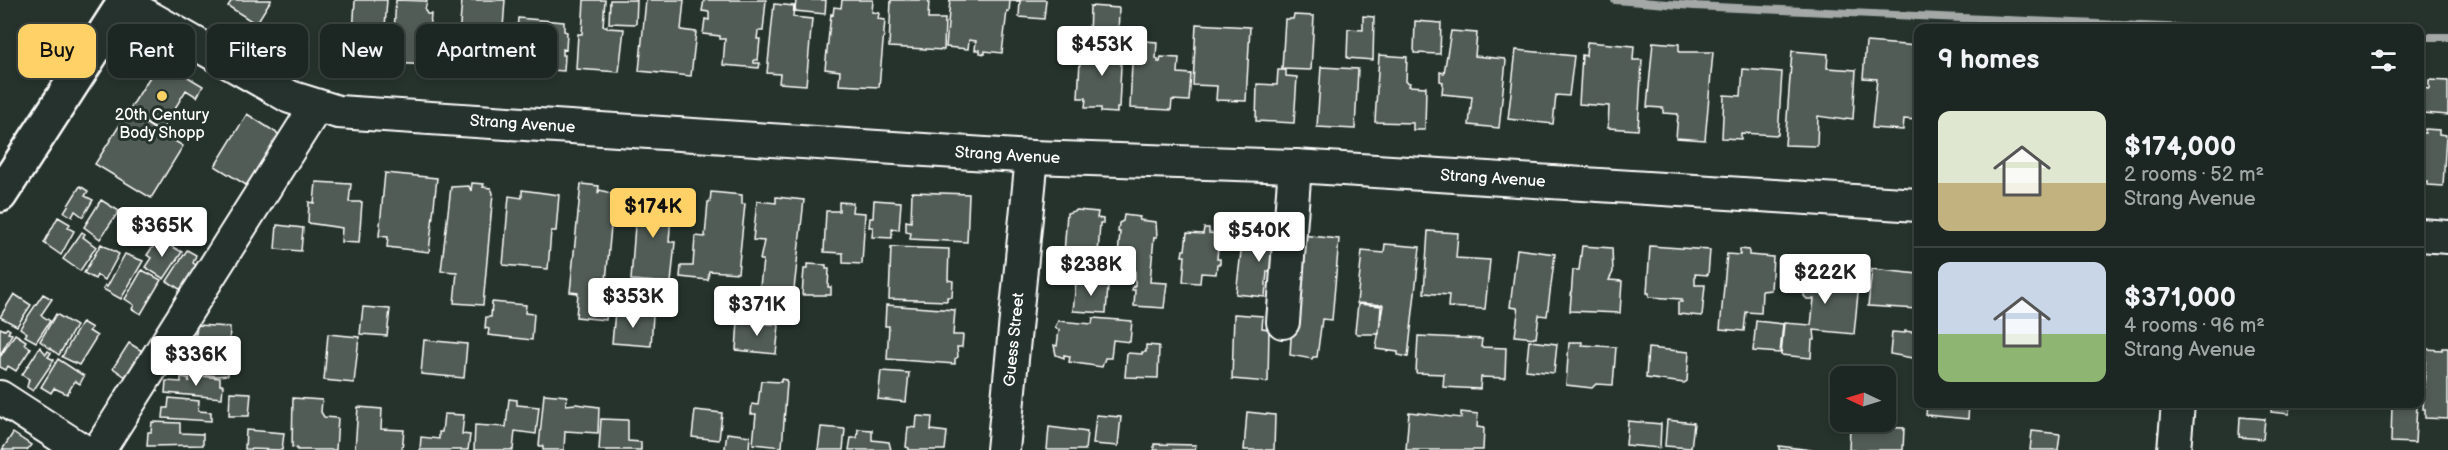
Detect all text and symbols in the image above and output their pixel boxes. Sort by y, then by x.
chip: Buy [18,24,96,78]
chip: Rent [108,24,195,78]
chip: Filters [207,24,308,78]
chip: New [320,24,404,78]
chip: Apartment [416,24,557,78]
pin: $453K [1060,26,1144,77]
text: $453K [1071,33,1133,57]
icon: filters [2367,44,2400,77]
text: 9 homes [1938,45,2039,76]
marker: 20th Century Body Shopp [155,89,169,103]
place label: 20th Century Body Shopp [115,106,210,143]
street label: Strang Avenue [469,111,576,137]
text: $174,000 [2124,132,2236,163]
icon: home [1986,135,2058,207]
street label: Strang Avenue [954,143,1061,167]
text: 2 rooms · 52 m² [2124,163,2264,187]
street label: Strang Avenue [1440,166,1547,191]
text: Strang Avenue [2124,187,2256,211]
pin: $174K [611,188,695,239]
text: $174K [624,195,682,219]
pin: $365K [120,207,204,258]
pin: $540K [1217,212,1301,263]
text: $365K [131,214,193,238]
text: $540K [1228,219,1290,243]
pin: $238K [1049,246,1133,297]
text: $238K [1060,253,1122,277]
pin: $222K [1783,254,1867,305]
text: $222K [1794,261,1856,285]
pin: $353K [591,278,675,329]
text: $371,000 [2124,283,2236,314]
text: $353K [602,285,664,309]
pin: $371K [715,286,799,337]
icon: home [1986,286,2058,358]
street label: Guess Street [1000,292,1028,387]
text: $371K [728,293,786,317]
text: 4 rooms · 96 m² [2124,314,2265,338]
pin: $336K [154,336,238,387]
text: Strang Avenue [2124,338,2256,362]
text: $336K [165,343,227,367]
north arrow [1830,366,1896,432]
map controls [1830,366,1896,432]

